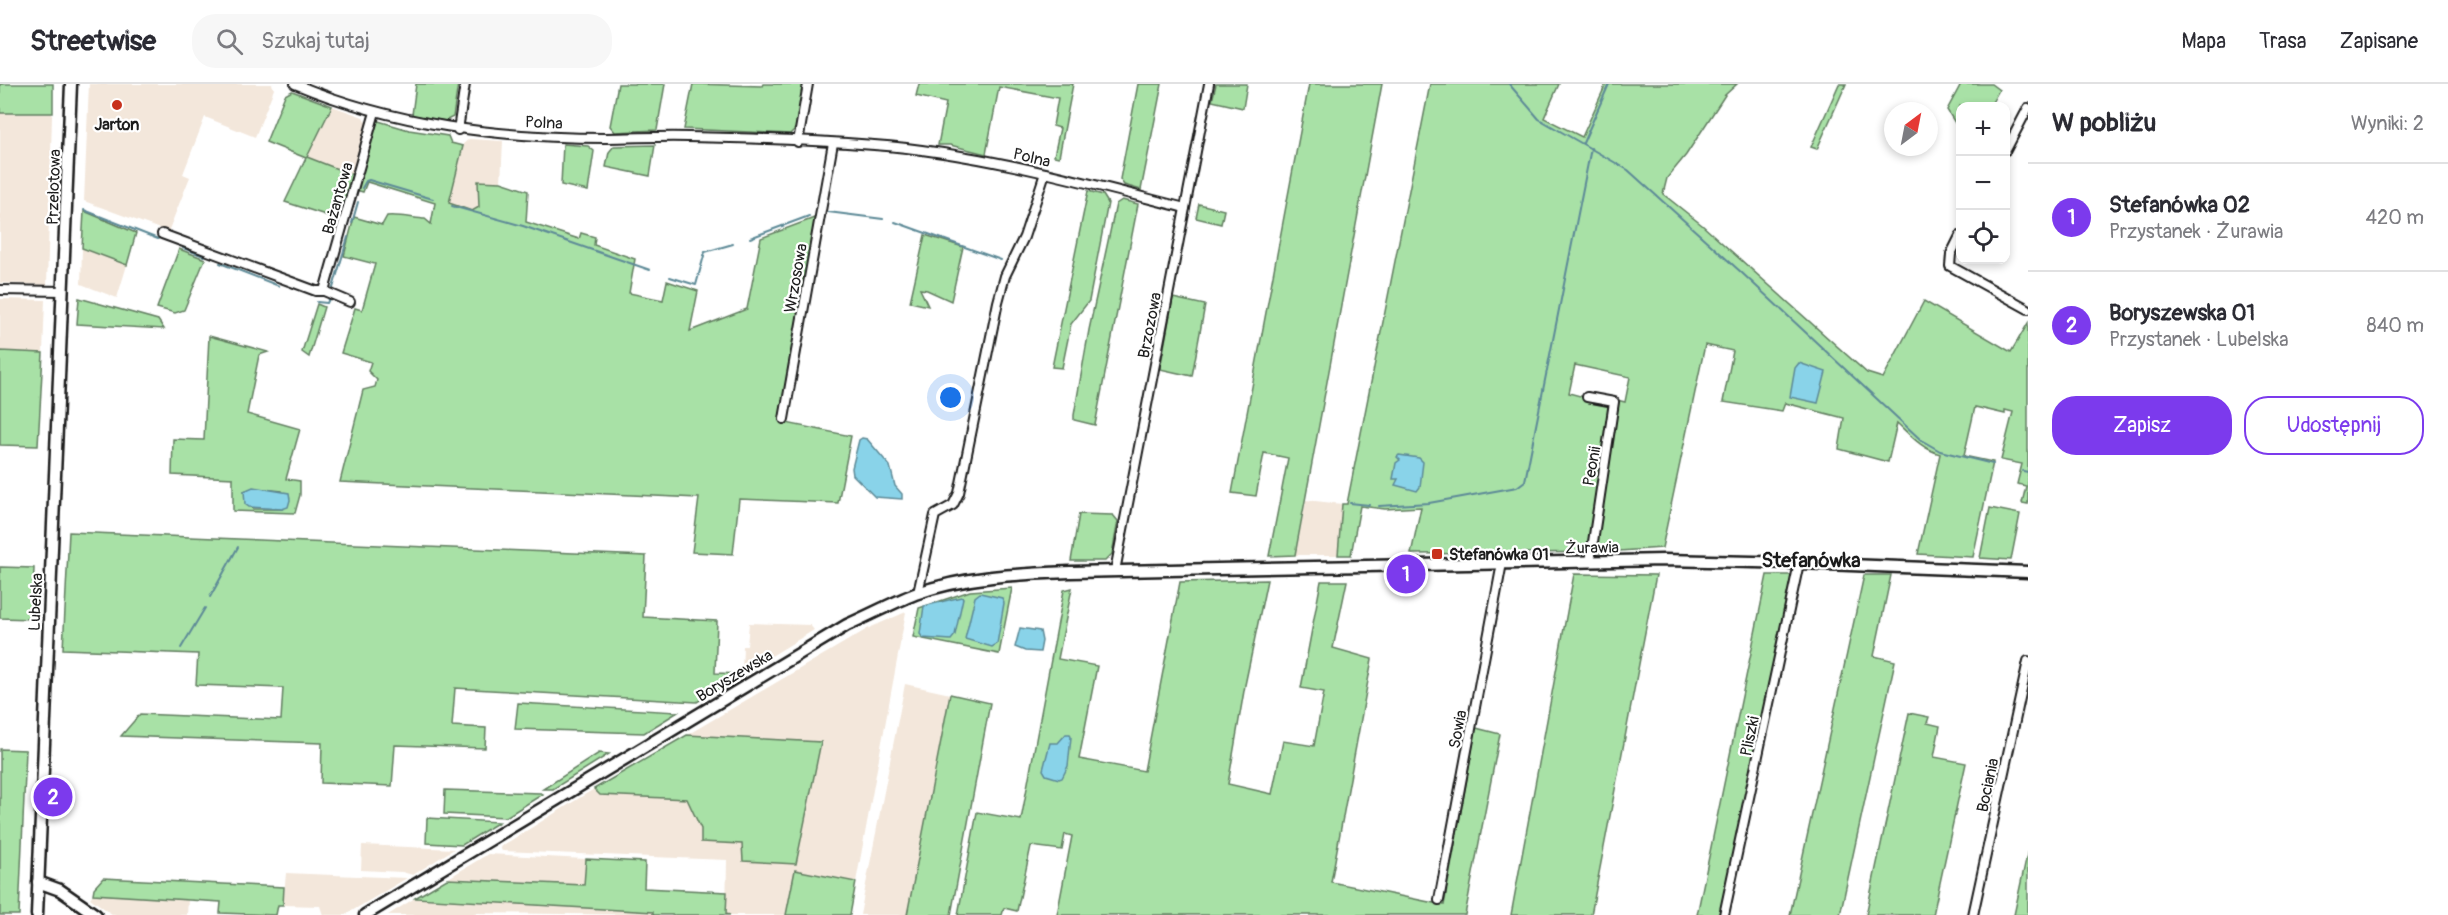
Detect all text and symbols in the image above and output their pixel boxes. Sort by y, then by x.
search box [192,14,612,68]
text: Streetwise [30,24,156,59]
icon: search [213,25,246,58]
text: Szukaj tutaj [261,27,370,55]
text: Mapa [2181,28,2226,55]
text: Trasa [2259,28,2307,55]
text: Zapisane [2340,28,2418,55]
marker: Jarton [110,98,124,112]
north arrow [1884,102,1938,156]
map controls [1956,102,2010,264]
button: + [1956,102,2010,156]
text: W pobliżu [2052,107,2156,139]
text: Wyniki: 2 [2351,111,2424,136]
street label: Polna [525,112,563,134]
place label: Jarton [95,115,139,135]
street label: Polna [1011,144,1052,172]
street label: Przelotowa [43,149,65,225]
button: − [1956,156,2010,210]
street label: Bażantowa [318,160,358,237]
text: Stefanówka 02 [2109,191,2250,219]
text: 1 [2068,205,2075,230]
text: 420 m [2365,205,2424,230]
button: locate [1956,210,2010,264]
text: Przystanek · Żurawia [2109,219,2283,244]
street label: Wrzosowa [780,242,812,314]
street label: Brzozowa [1134,291,1166,360]
text: Boryszewska 01 [2109,299,2255,327]
text: 2 [2066,313,2077,338]
text: 840 m [2367,313,2424,338]
text: Przystanek · Lubelska [2109,327,2288,352]
your location [936,383,965,412]
button: Zapisz [2052,396,2232,455]
button: Udostępnij [2244,396,2424,455]
street label: Peonii [1579,445,1605,488]
street label: Żurawia [1565,538,1619,558]
place label: Stefanówka 01 [1449,545,1549,565]
marker: Stefanówka 01 [1430,547,1444,561]
district label: Stefanówka [1762,548,1861,573]
pin: 1 [1386,552,1426,596]
street label: Lubelska [24,573,47,631]
street label: Boryszewska [693,645,776,706]
street label: Sowia [1444,708,1472,750]
street label: Pliszki [1736,714,1764,758]
street label: Bociania [1972,756,2003,814]
pin: 2 [34,774,72,820]

